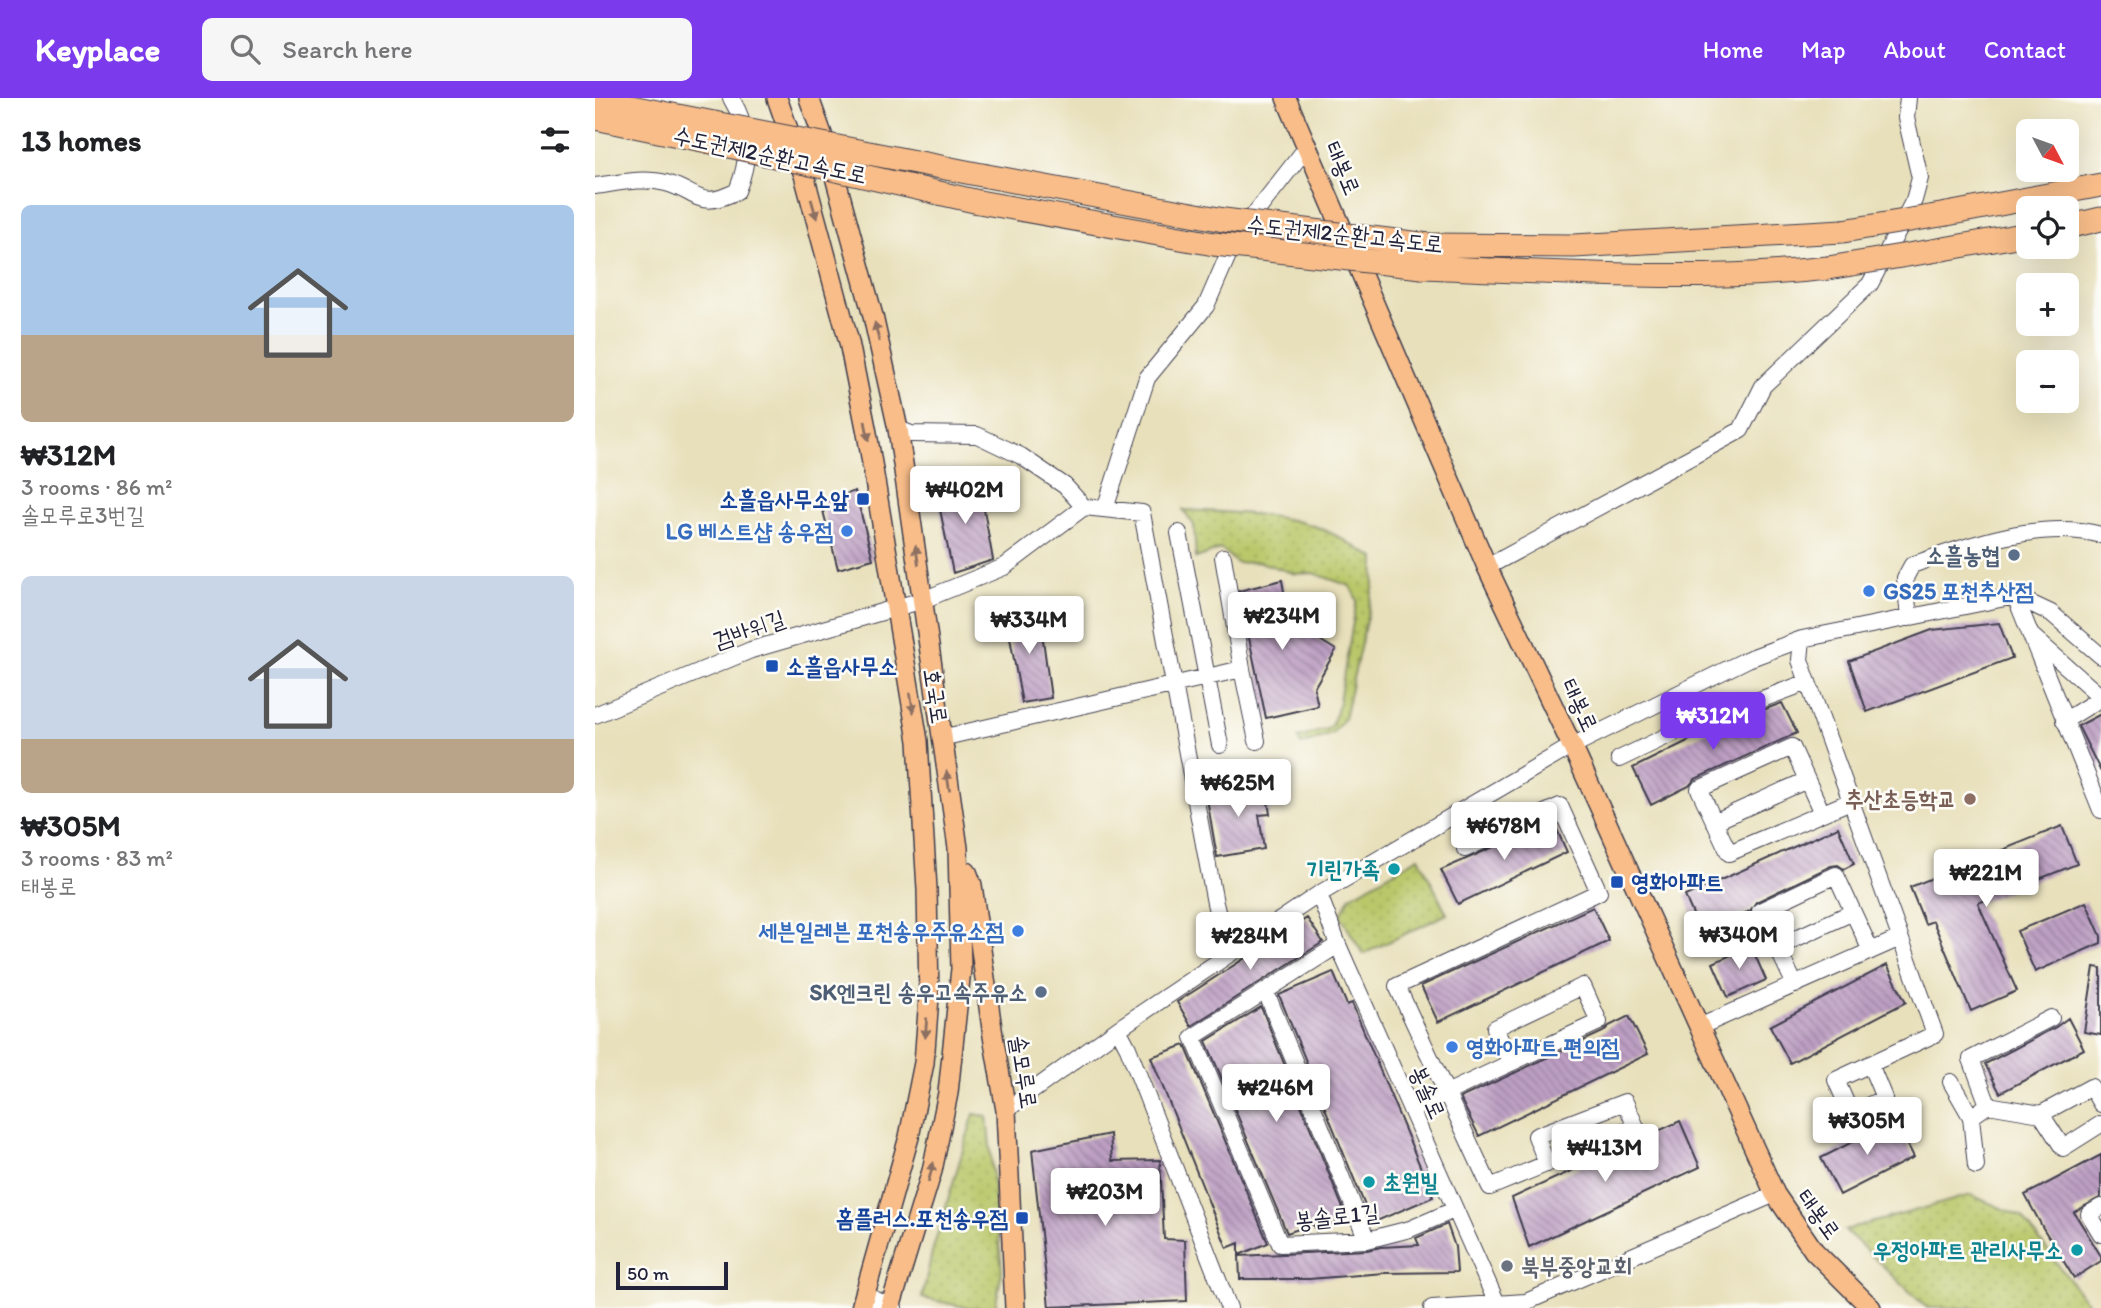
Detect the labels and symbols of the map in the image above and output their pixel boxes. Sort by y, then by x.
north arrow [2016,119,2079,182]
street label: 수도권제2순환고속도로 [671,121,869,189]
street label: 태봉로 [1319,137,1367,199]
one-way arrow [809,199,819,220]
street label: 수도권제2순환고속도로 [1245,210,1445,258]
one-way arrow [871,321,882,343]
one-way arrow [861,420,872,442]
pin: ₩402M [916,466,1014,526]
place label: 소흘읍사무소앞 [719,485,849,513]
marker: 소흘읍사무소앞 [855,491,871,507]
place label: LG 베스트샵 송우점 [666,517,833,545]
marker: LG 베스트샵 송우점 [839,523,855,539]
place label: 소흘농협 [1926,541,2000,569]
one-way arrow [911,544,922,566]
marker: 소흘농협 [2006,547,2022,563]
place label: GS25 포천추산점 [1883,577,2034,605]
marker: GS25 포천추산점 [1861,583,1877,599]
pin: ₩234M [1233,592,1331,652]
pin: ₩334M [980,596,1078,656]
street label: 검바위길 [709,604,789,654]
place label: 소흘읍사무소 [786,652,897,680]
marker: 소흘읍사무소 [764,658,780,674]
street label: 호국로 [918,666,954,726]
street label: 태봉로 [1556,674,1604,736]
one-way arrow [907,692,918,714]
pin: ₩312M [1664,692,1762,752]
pin: ₩625M [1189,760,1287,819]
one-way arrow [942,770,953,792]
place label: 추산초등학교 [1845,785,1956,813]
marker: 추산초등학교 [1962,791,1978,807]
pin: ₩678M [1455,802,1553,862]
pin: ₩221M [1937,850,2035,909]
place label: 기린가족 [1306,855,1380,883]
marker: 기린가족 [1386,861,1402,877]
place label: 영화아파트 [1631,868,1724,896]
marker: 영화아파트 [1609,874,1625,890]
pin: ₩284M [1201,912,1299,972]
pin: ₩340M [1690,912,1788,971]
place label: 세븐일레븐 포천송우주유소점 [758,917,1004,945]
marker: 세븐일레븐 포천송우주유소점 [1010,923,1026,939]
place label: SK엔크린 송우고속주유소 [809,978,1027,1006]
marker: SK엔크린 송우고속주유소 [1033,984,1049,1000]
one-way arrow [920,1017,931,1039]
street label: 솔모루로 [1004,1033,1044,1111]
place label: 영화아파트 편의점 [1466,1033,1620,1061]
marker: 영화아파트 편의점 [1444,1039,1460,1055]
street label: 봉솔로 [1404,1061,1452,1123]
pin: ₩246M [1227,1065,1325,1124]
pin: ₩305M [1818,1098,1916,1157]
pin: ₩413M [1556,1124,1654,1184]
one-way arrow [926,1161,937,1183]
pin: ₩203M [1056,1168,1154,1228]
place label: 초원빌 [1383,1168,1439,1196]
marker: 초원빌 [1361,1174,1377,1190]
street label: 태봉로 [1791,1183,1847,1245]
street label: 봉솔로1길 [1293,1198,1381,1234]
place label: 홈플러스.포천송우점 [836,1204,1008,1232]
marker: 홈플러스.포천송우점 [1014,1210,1030,1226]
place label: 우정아파트 관리사무소 [1873,1236,2063,1264]
marker: 우정아파트 관리사무소 [2069,1242,2085,1258]
place label: 북부중앙교회 [1521,1252,1632,1280]
marker: 북부중앙교회 [1499,1258,1515,1274]
scale bar [616,1259,728,1291]

